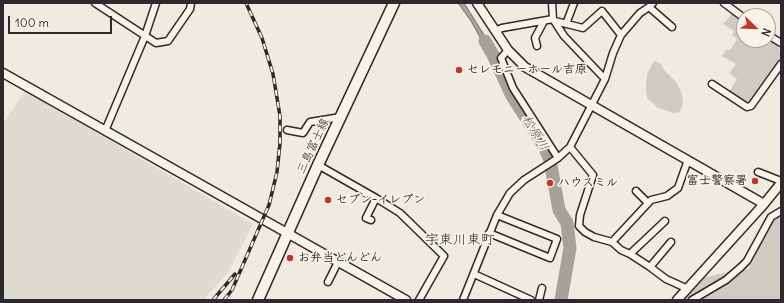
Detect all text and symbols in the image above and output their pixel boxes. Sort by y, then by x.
scale bar [10,8,114,34]
north arrow [736,8,776,48]
text: 100 m [15,15,49,30]
text: N [758,26,774,39]
place label: セレモニーホール吉原 [467,63,587,77]
marker: セレモニーホール吉原 [454,65,464,75]
water label: 松原川 [518,112,552,154]
street label: 三島富士線 [294,116,332,176]
place label: 富士警察署 [687,174,747,188]
place label: ハウスミル [558,176,618,190]
marker: 富士警察署 [750,176,760,186]
marker: ハウスミル [545,178,555,188]
place label: セブン-イレブン [336,193,425,207]
marker: セブン-イレブン [323,195,333,205]
district label: 宇東川東町 [425,232,495,248]
place label: お弁当どんどん [298,251,382,265]
marker: お弁当どんどん [285,253,295,263]

